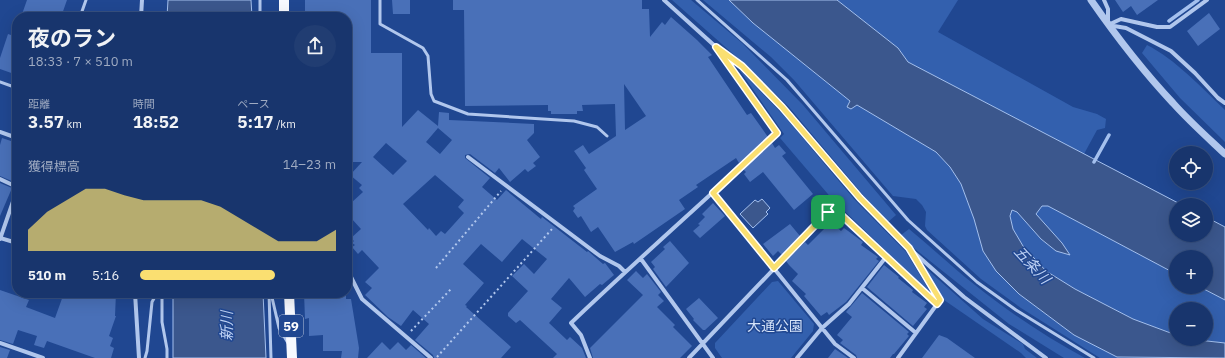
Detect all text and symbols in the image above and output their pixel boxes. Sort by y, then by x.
text: 夜のラン [28,23,116,52]
button: share [294,25,336,67]
text: 18:33 · 7 × 510 m [28,53,133,70]
text: 距離 [28,97,50,111]
text: 時間 [133,97,155,111]
text: ペース [237,97,270,111]
text: 3.57 [28,111,64,133]
text: 18:52 [133,111,179,133]
text: 5:17 [237,111,274,133]
text: km [64,117,82,131]
text: /km [274,117,296,131]
map controls [1169,146,1213,346]
button: locate [1169,146,1213,190]
text: 14–23 m [283,156,336,173]
text: 獲得標高 [28,158,80,175]
pin [811,195,845,229]
button: layers [1169,198,1213,242]
icon: arrive [817,201,839,223]
water label: 五条川 [1010,242,1056,289]
button: + [1169,250,1213,294]
text: 510 m [28,267,66,284]
text: 5:16 [92,267,119,284]
button: − [1169,302,1213,346]
water label: 新川 [217,309,236,341]
road number: 59 [279,315,303,337]
park label: 大通公園 [747,317,803,335]

